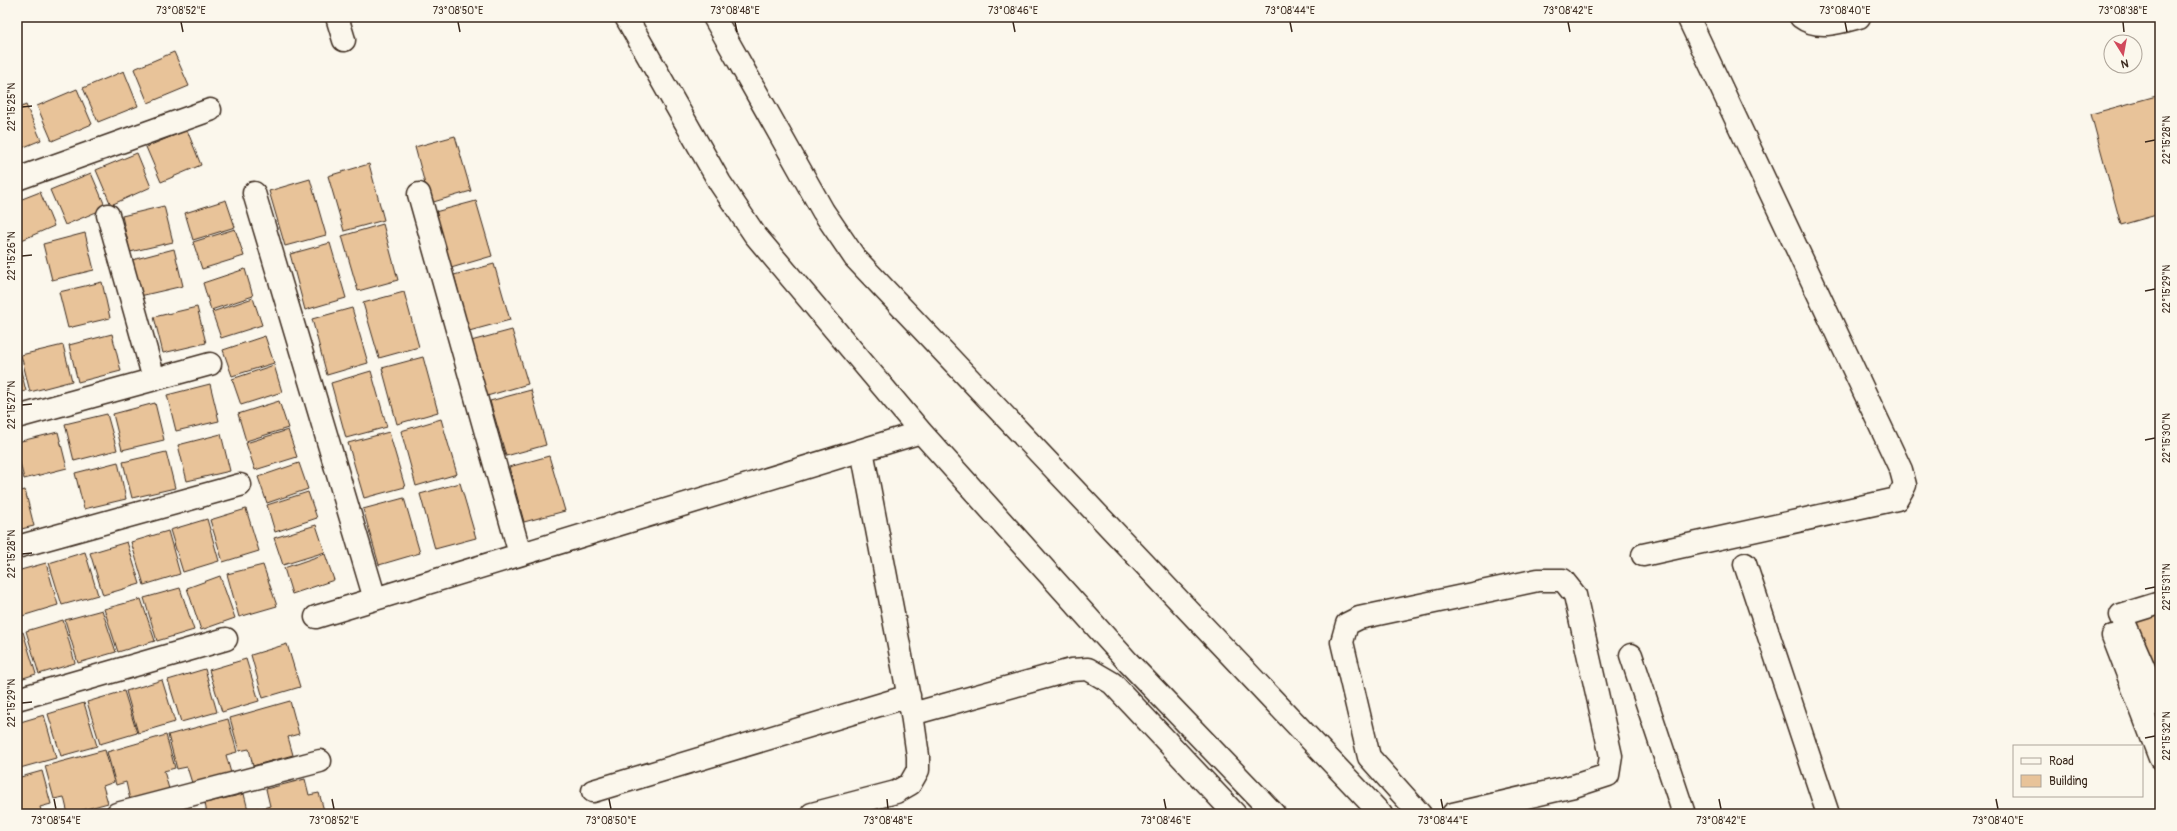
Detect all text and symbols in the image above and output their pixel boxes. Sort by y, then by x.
text: 73°08'52"E [156,5,206,17]
text: 73°08'50"E [433,5,483,17]
text: 73°08'48"E [710,5,760,17]
text: 73°08'46"E [988,5,1038,17]
text: 73°08'44"E [1265,5,1315,17]
text: 73°08'42"E [1543,5,1593,17]
text: 73°08'40"E [1820,5,1871,17]
text: 73°08'38"E [2099,5,2147,17]
north arrow [2103,34,2143,74]
text: N [2119,56,2130,71]
text: 22°15'25"N [6,82,18,131]
text: 22°15'28"N [2161,116,2173,164]
text: 22°15'26"N [6,231,18,281]
text: 22°15'29"N [2161,265,2173,313]
text: 22°15'27"N [6,380,18,429]
text: 22°15'30"N [2161,413,2173,463]
text: 22°15'28"N [6,530,18,578]
text: 22°15'31"N [2161,563,2173,611]
text: 22°15'29"N [6,679,18,727]
text: 22°15'32"N [2161,711,2173,760]
legend [2013,745,2143,797]
text: Road [2049,754,2074,769]
text: Building [2049,774,2088,789]
text: 73°08'54"E [31,815,81,827]
text: 73°08'52"E [309,815,359,827]
text: 73°08'50"E [586,815,636,827]
text: 73°08'48"E [863,815,913,827]
text: 73°08'46"E [1141,815,1191,827]
text: 73°08'44"E [1418,815,1468,827]
text: 73°08'42"E [1696,815,1746,827]
text: 73°08'40"E [1973,815,2024,827]

